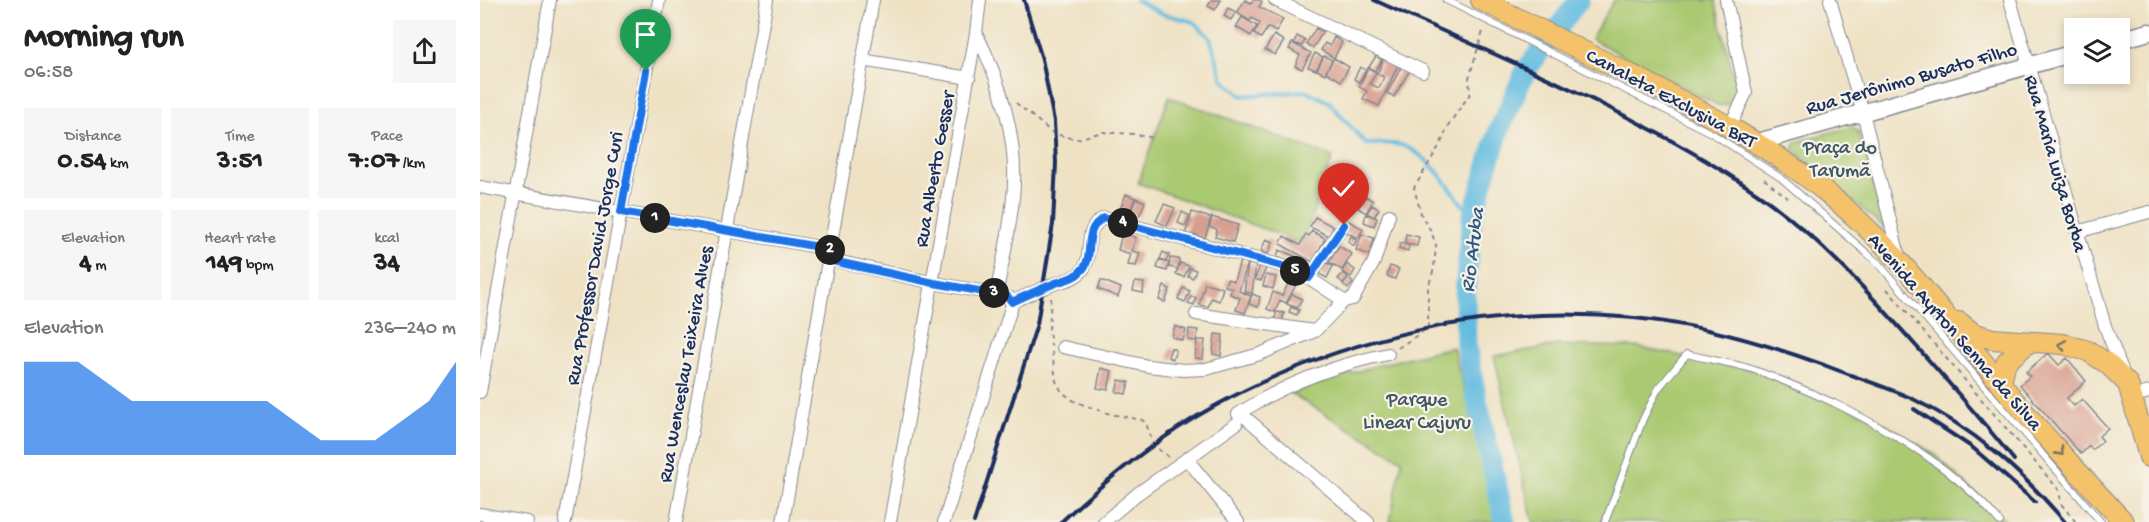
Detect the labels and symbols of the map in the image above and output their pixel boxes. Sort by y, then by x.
pin [620,9,671,71]
street label: Rua Jerônimo Busato Filho [1804,39,2020,122]
street label: Canaleta Exclusiva BRT [1581,45,1761,155]
street label: Rua Maria Luiza Borba [2017,73,2090,256]
street label: Rua Alberto Gesser [911,88,962,250]
street label: Rua Professor David Jorge Curi [563,130,630,387]
park label: Praça do Tarumã [1802,138,1877,184]
pin [1318,163,1369,225]
pin: 1 [640,203,670,233]
water label: Rio Atuba [1457,205,1492,294]
pin: 4 [1108,208,1138,238]
street label: Avenida Ayrton Senna da Silva [1861,230,2046,437]
pin: 2 [815,235,845,265]
street label: Rua Wenceslau Teixeira Alves [655,244,720,485]
pin: 5 [1280,256,1310,286]
pin: 3 [979,278,1009,308]
one-way arrow [2057,339,2066,351]
park label: Parque Linear Cajuru [1363,390,1472,436]
one-way arrow [2053,445,2064,456]

